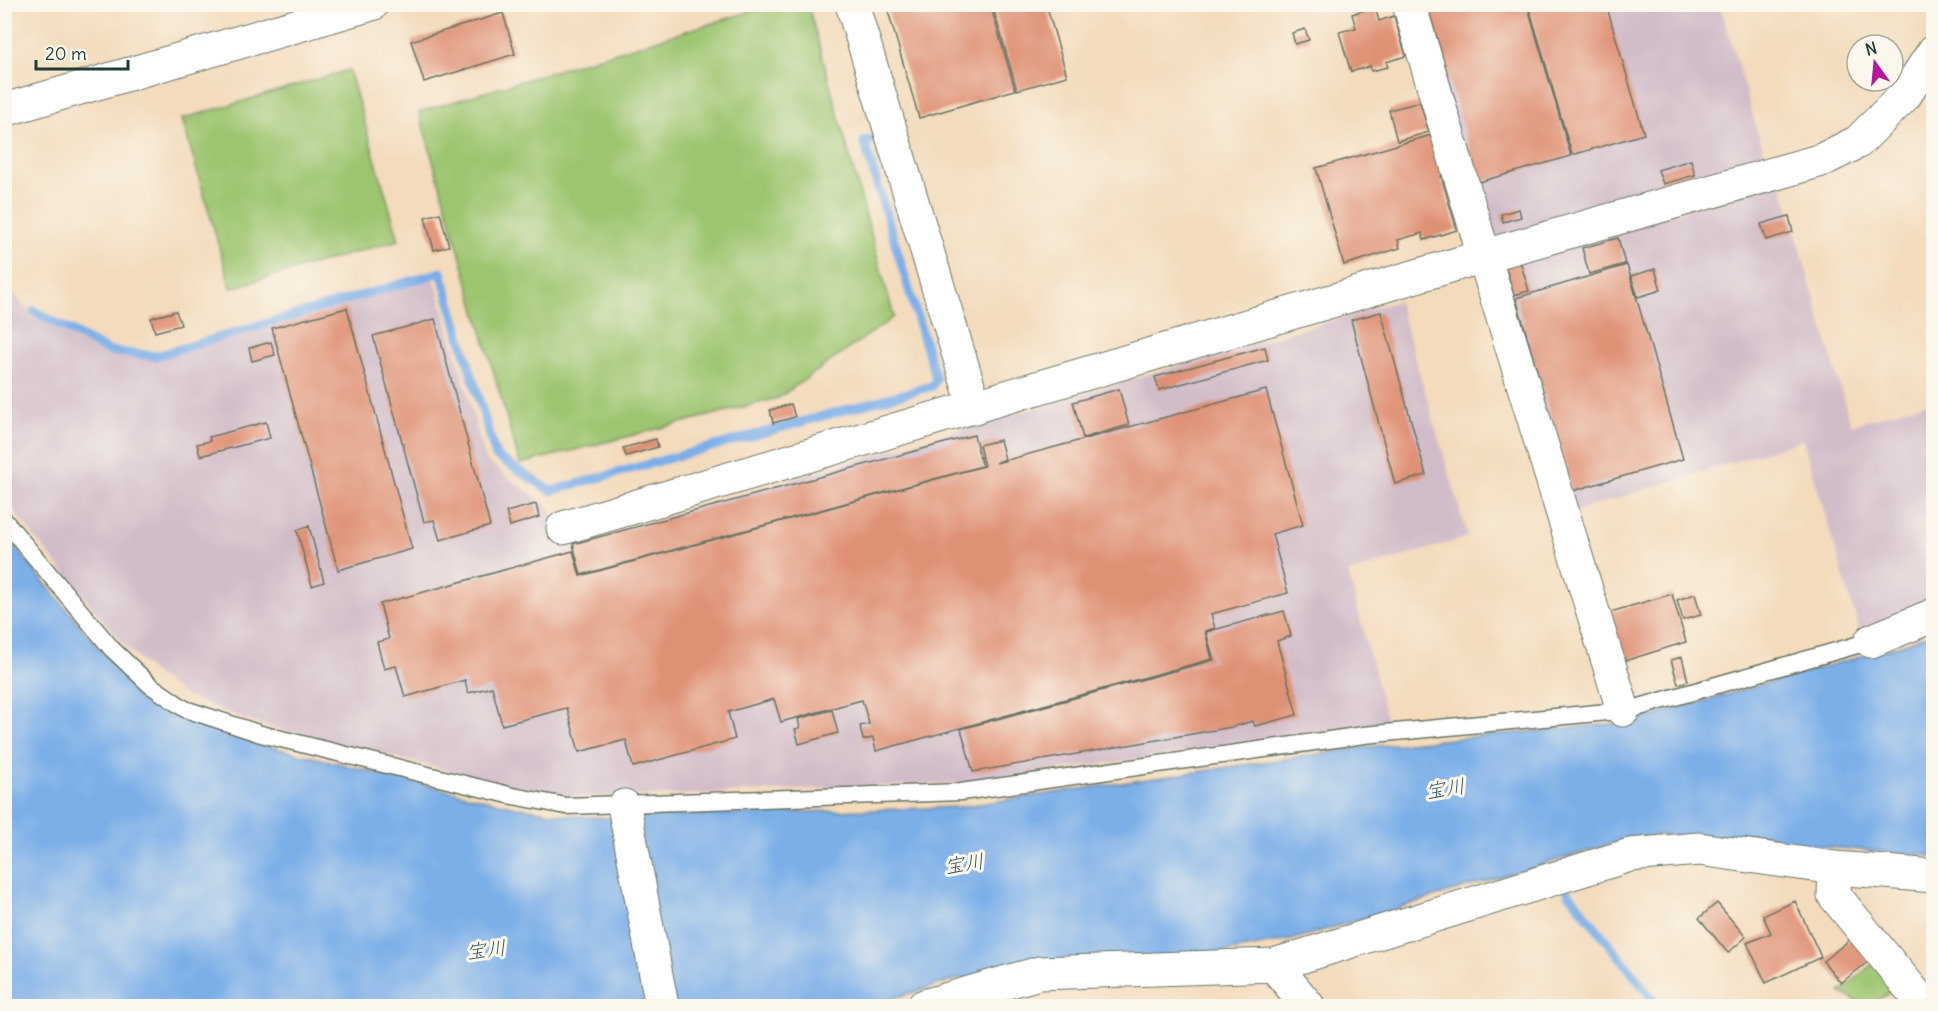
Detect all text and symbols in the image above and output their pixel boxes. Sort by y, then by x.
scale bar [36,33,128,71]
north arrow [1845,33,1905,93]
text: N [1863,37,1879,60]
text: 20 m [45,42,87,65]
water label: 宝川 [1423,773,1467,803]
water label: 宝川 [942,848,986,878]
water label: 宝川 [465,934,507,964]

